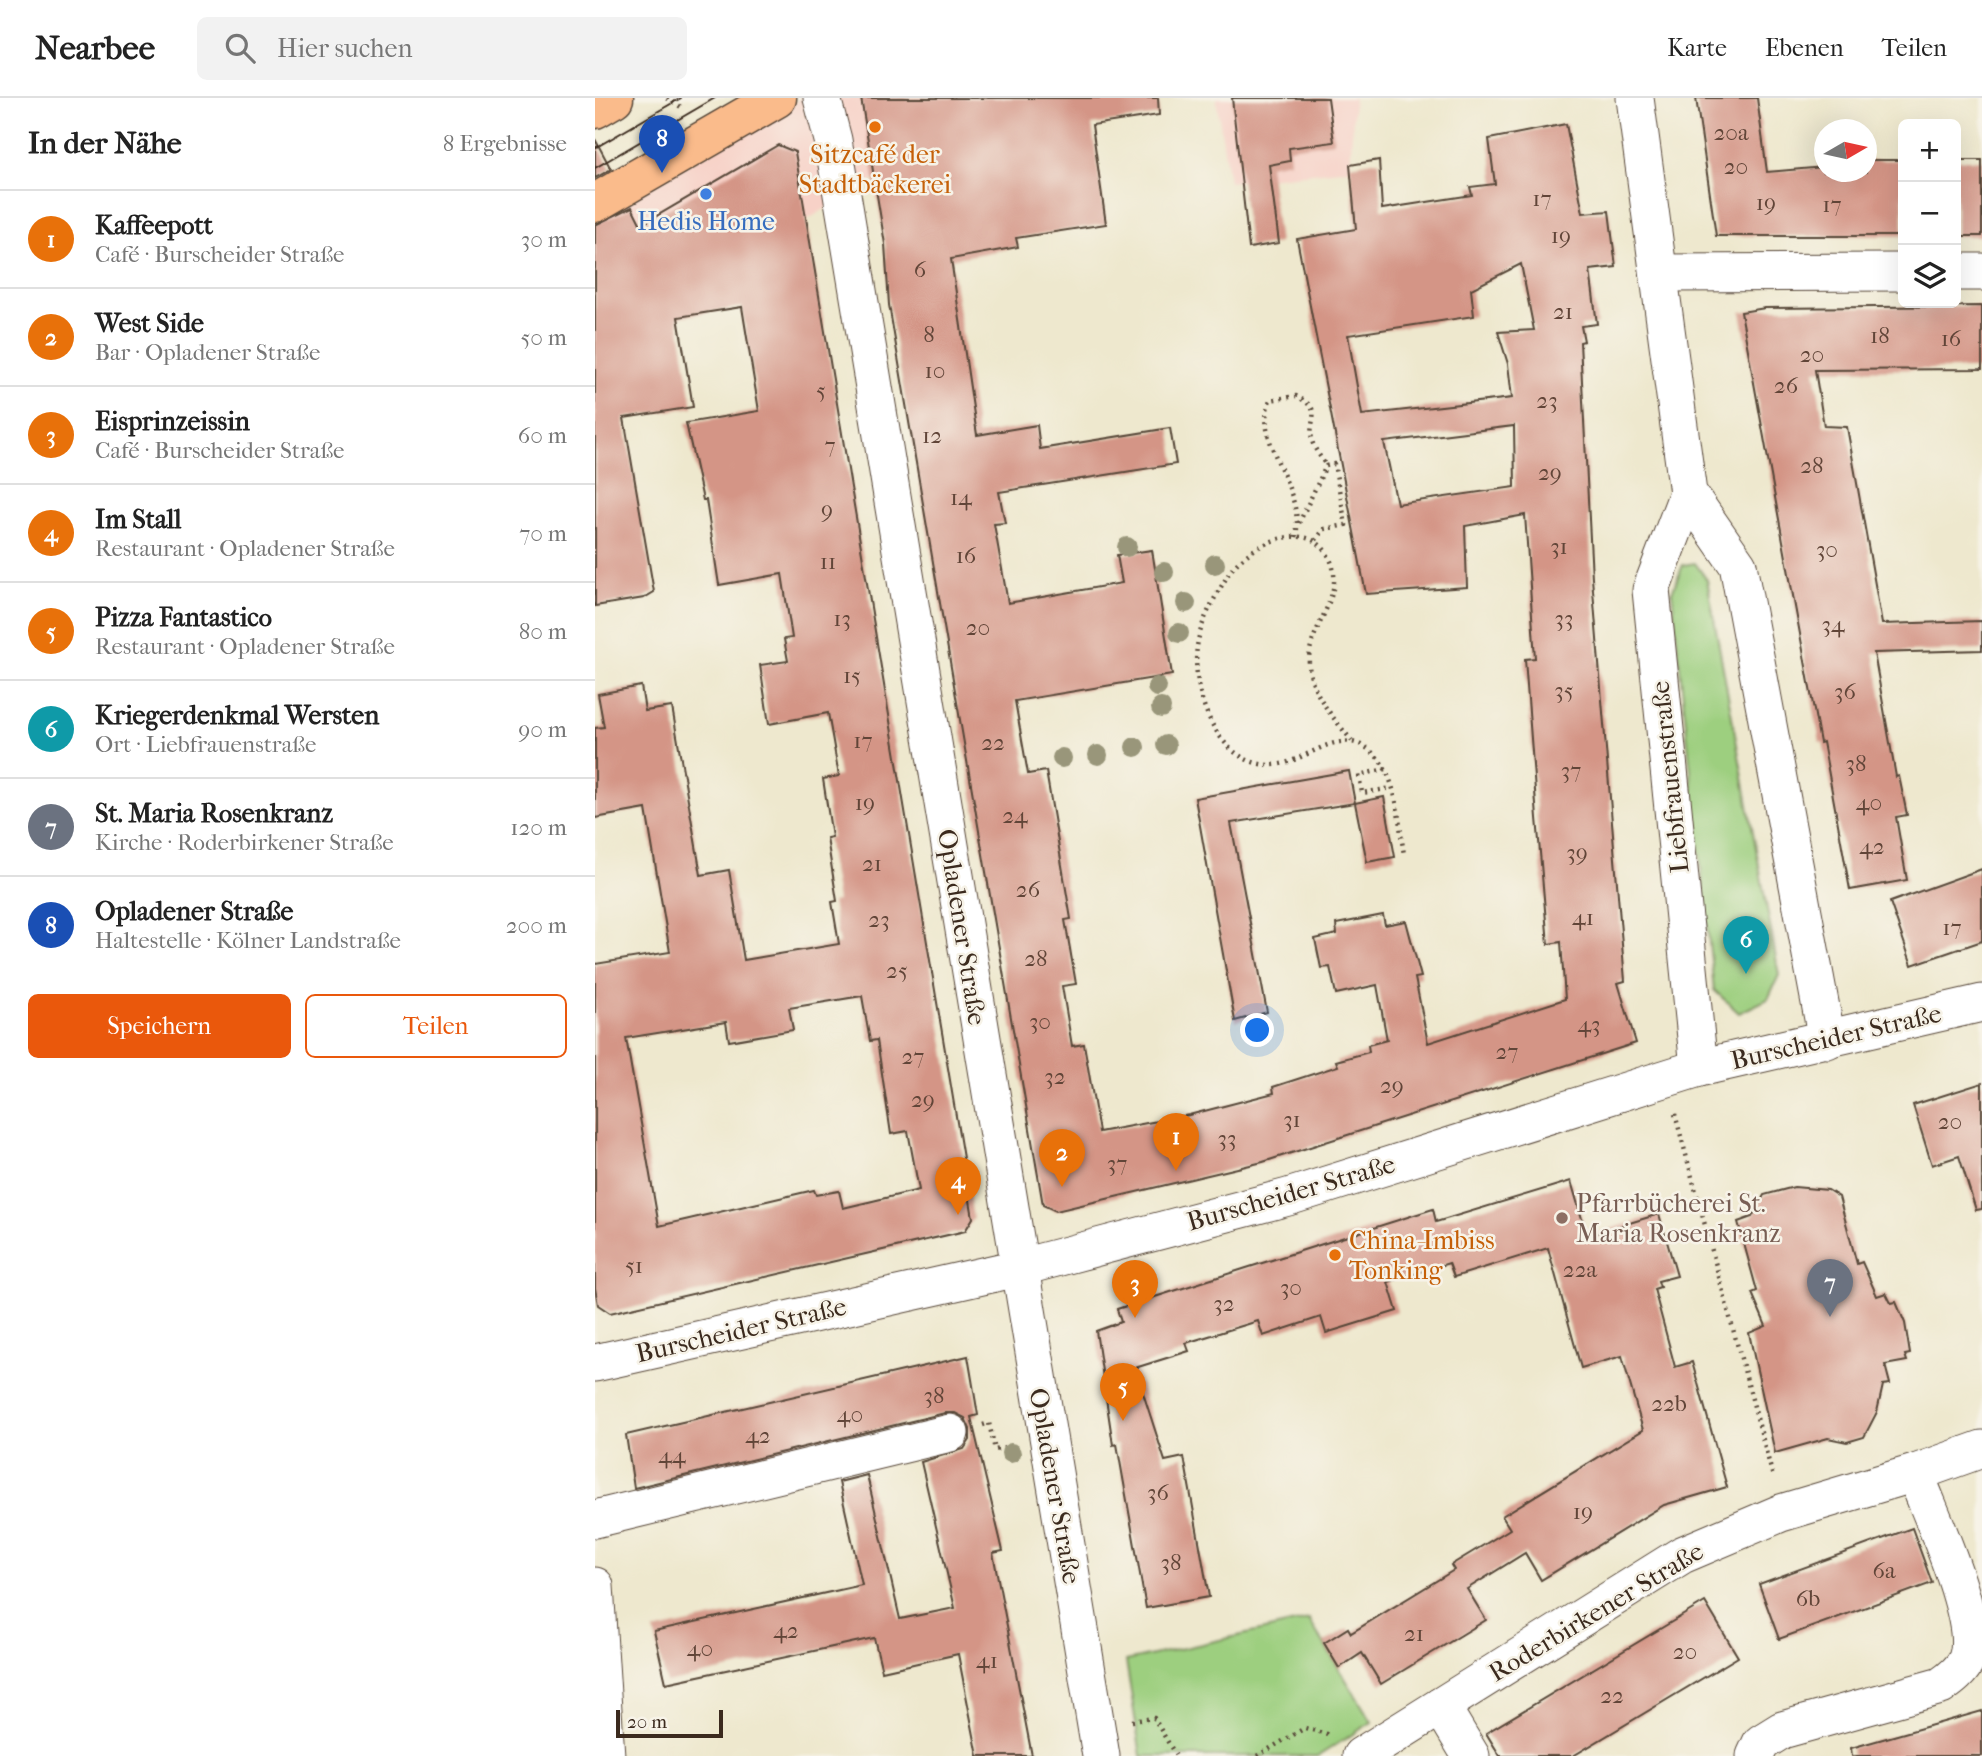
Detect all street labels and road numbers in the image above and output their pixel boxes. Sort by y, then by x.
street label: Liebfrauenstraße [1645,679,1695,874]
street label: Opladener Straße [931,827,993,1028]
street label: Burscheider Straße [1728,998,1944,1076]
street label: Burscheider Straße [1183,1148,1399,1238]
street label: Burscheider Straße [633,1291,849,1369]
street label: Opladener Straße [1023,1386,1088,1586]
street label: Roderbirkener Straße [1483,1536,1709,1688]

